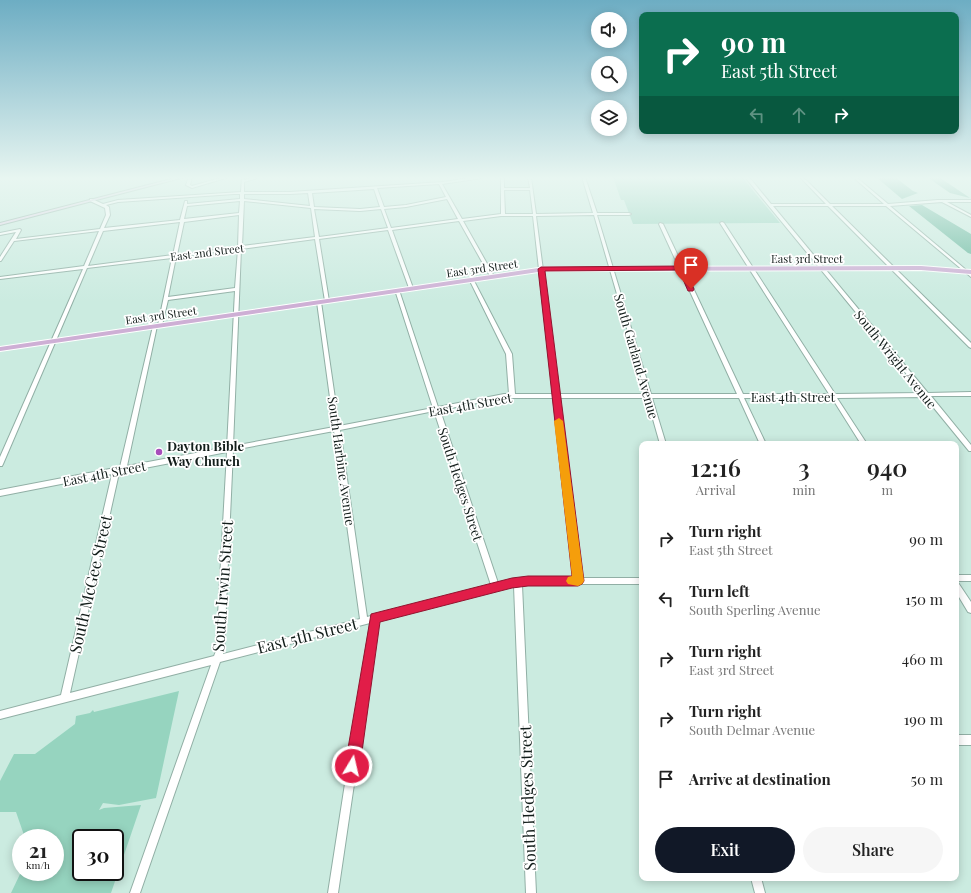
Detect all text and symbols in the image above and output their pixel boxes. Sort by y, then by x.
map controls [591,12,627,136]
button: sound [591,12,627,48]
text: 90 m [721,23,786,60]
icon: right [655,28,707,80]
button: search [591,56,627,92]
text: East 5th Street [721,59,837,83]
button: layers [591,100,627,136]
icon: left [746,104,768,126]
icon: ahead [788,104,810,126]
icon: right [830,104,852,126]
street label: East 2nd Street [169,240,245,264]
pin [674,248,708,289]
street label: East 3rd Street [771,251,843,266]
icon: arrive [680,254,702,276]
street label: East 3rd Street [445,256,519,280]
street label: South Garland Avenue [611,291,663,421]
street label: East 3rd Street [124,303,198,327]
street label: South Wright Avenue [851,306,941,412]
street label: East 4th Street [427,388,513,420]
street label: East 4th Street [751,388,836,405]
street label: South Harbine Avenue [325,395,360,527]
street label: South Hedges Street [435,425,487,543]
place label: Dayton Bible Way Church [166,437,244,469]
marker: Dayton Bible Way Church [154,447,164,457]
text: 12:16 [691,451,741,483]
text: 3 [798,451,810,483]
text: 940 [867,451,907,483]
street label: East 4th Street [61,457,147,489]
text: Arrival [696,481,736,498]
text: min [792,481,816,498]
text: m [881,481,893,498]
street label: South McGee Street [64,512,116,655]
street label: South Irwin Street [207,519,237,652]
text: Turn right [689,521,762,541]
icon: right [655,528,677,550]
text: 90 m [909,529,943,549]
text: East 5th Street [689,541,773,558]
text: Turn left [689,581,750,601]
icon: left [655,588,677,610]
text: 150 m [905,589,943,609]
text: South Sperling Avenue [689,601,821,618]
street label: East 5th Street [255,612,360,658]
text: Turn right [689,641,762,661]
icon: right [655,648,677,670]
text: 460 m [902,649,943,669]
text: East 3rd Street [689,661,774,678]
text: Turn right [689,701,762,721]
icon: right [655,708,677,730]
text: 190 m [904,709,943,729]
text: South Delmar Avenue [689,721,815,738]
street label: South Hedges Street [514,725,540,871]
position arrow [331,745,373,787]
icon: arrive [655,768,677,790]
text: Arrive at destination [689,769,831,789]
text: 50 m [911,769,943,789]
button: Exit [655,827,795,873]
button: Share [803,827,943,873]
speed limit sign: 30 [72,829,124,881]
text: 21 [29,836,47,863]
text: km/h [26,858,50,872]

